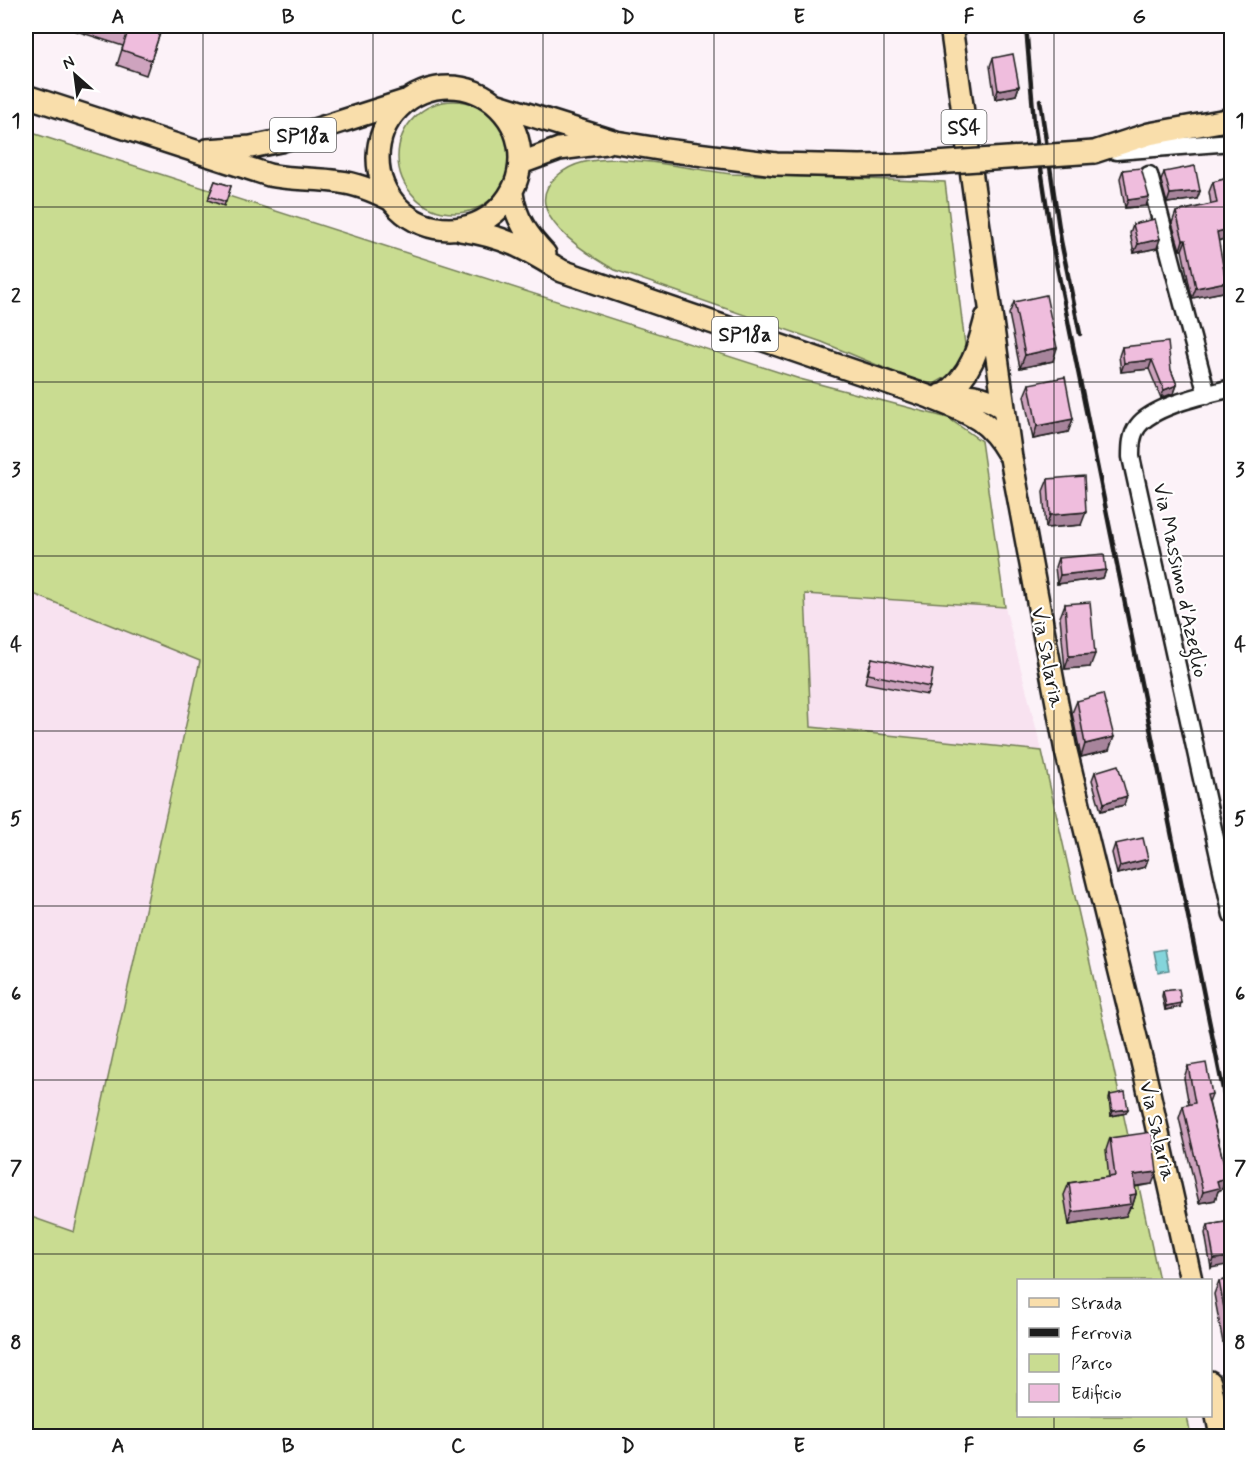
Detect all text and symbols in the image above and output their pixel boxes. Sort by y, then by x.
text: A [111,4,125,31]
text: B [282,4,295,31]
text: C [451,4,466,31]
text: D [621,4,635,31]
text: E [793,4,805,31]
text: F [964,4,975,31]
text: G [1132,4,1146,31]
north arrow [45,45,105,105]
text: N [59,51,78,75]
text: 1 [12,108,20,135]
text: 1 [1236,108,1244,135]
road number: SS4 [942,110,986,144]
road number: SP18a [270,118,336,152]
text: 2 [11,283,21,310]
text: 2 [1235,283,1245,310]
road number: SP18a [712,317,778,351]
text: 3 [11,457,21,484]
text: 3 [1235,457,1245,484]
street label: Via Massimo d'Azeglio [1144,480,1214,681]
street label: Via Salaria [1024,605,1071,710]
text: 4 [10,632,22,659]
text: 4 [1234,632,1246,659]
text: 5 [10,806,22,833]
text: 5 [1234,806,1246,833]
text: 6 [11,981,21,1008]
text: 6 [1235,981,1245,1008]
street label: Via Salaria [1132,1079,1182,1184]
text: 7 [10,1155,22,1182]
text: 7 [1234,1155,1246,1182]
legend [1017,1279,1212,1417]
text: Strada [1071,1292,1122,1316]
text: Ferrovia [1071,1322,1132,1346]
text: 8 [10,1330,22,1357]
text: 8 [1234,1330,1246,1357]
text: Parco [1071,1352,1112,1376]
text: Edificio [1071,1382,1122,1406]
text: A [111,1433,125,1460]
text: B [282,1433,295,1460]
text: C [451,1433,466,1460]
text: D [621,1433,635,1460]
text: E [793,1433,805,1460]
text: F [964,1433,975,1460]
text: G [1132,1433,1146,1460]

